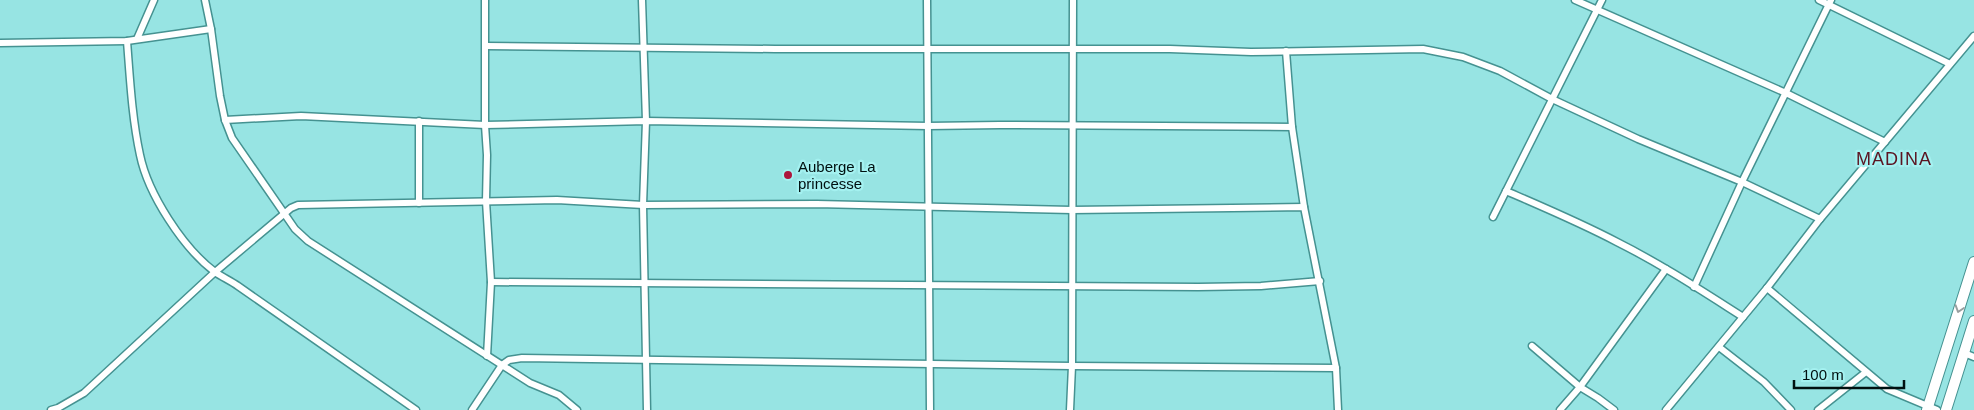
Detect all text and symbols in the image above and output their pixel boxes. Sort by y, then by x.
district label: MADINA [1856,149,1932,169]
place label: Auberge La princesse [798,158,876,192]
marker: Auberge La princesse [782,169,794,181]
one-way arrow [1955,304,1965,312]
scale bar [1794,358,1904,390]
text: 100 m [1802,366,1844,383]

